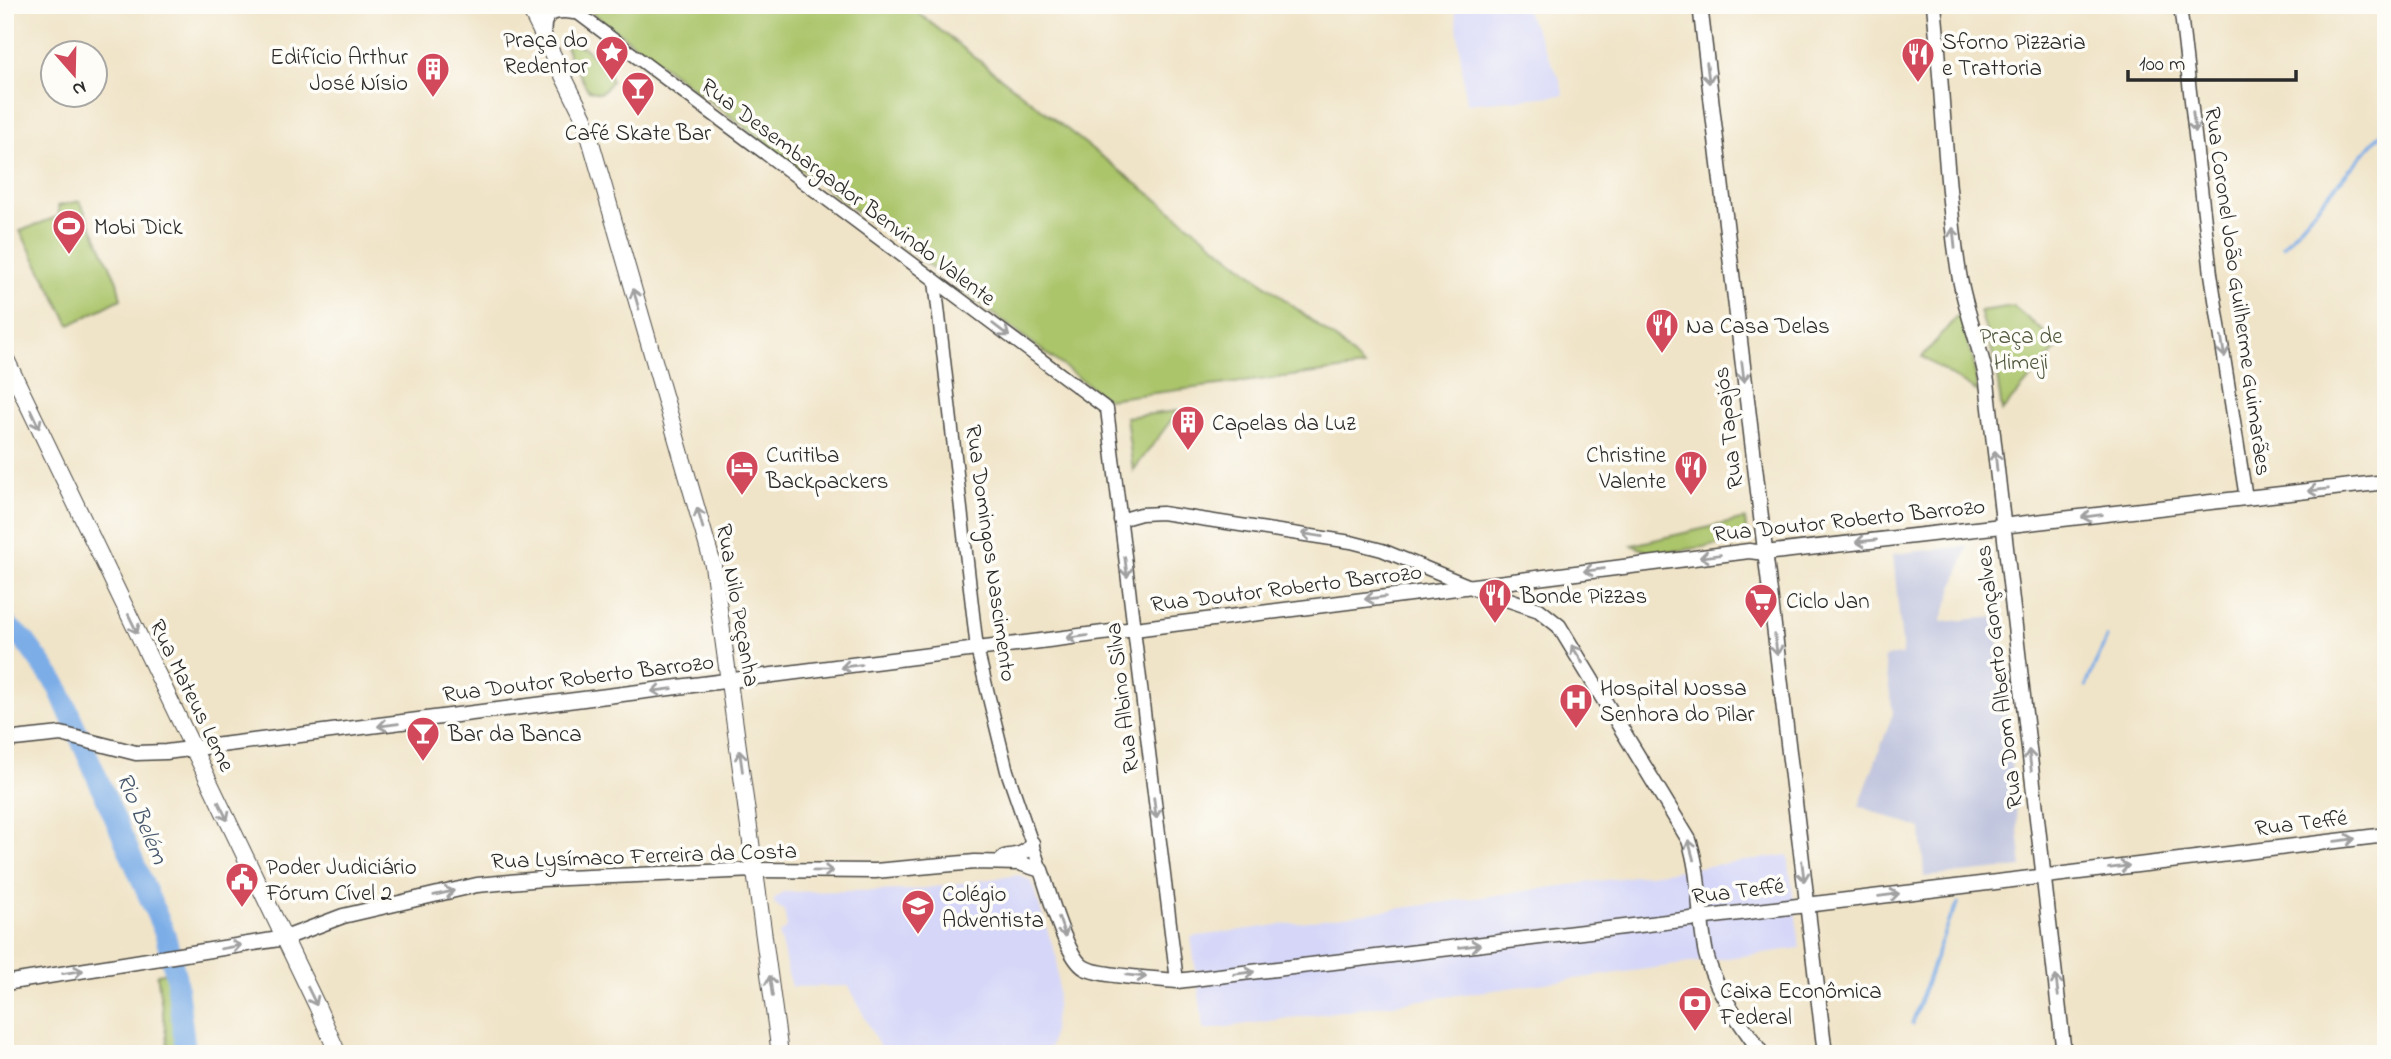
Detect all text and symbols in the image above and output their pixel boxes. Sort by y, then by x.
place label: Praça do Redentor [503,25,589,84]
place label: Sforno Pizzaria e Trattoria [1942,27,2086,86]
place icon: Praça do Redentor [593,33,631,82]
restaurant icon: Sforno Pizzaria e Trattoria [1899,35,1937,84]
north arrow [38,38,108,108]
scale bar [2128,38,2296,82]
place label: Edifício Arthur José Nísio [270,42,409,101]
building icon: Edifício Arthur José Nísio [414,50,452,99]
text: 100 m [2139,50,2185,80]
one-way arrow [1701,61,1714,84]
bar icon: Café Skate Bar [619,69,657,118]
street label: Rua Desembargador Benvindo Valente [692,71,1003,316]
text: N [68,73,90,103]
street label: Rua Coronel João Guilherme Guimarães [2194,105,2279,478]
one-way arrow [2187,110,2200,133]
place label: Café Skate Bar [565,118,712,151]
sports icon: Mobi Dick [50,207,88,256]
place label: Mobi Dick [94,212,183,245]
one-way arrow [1947,227,1960,250]
one-way arrow [628,289,641,311]
restaurant icon: Na Casa Delas [1643,306,1681,355]
place label: Na Casa Delas [1686,311,1830,344]
park label: Praça de Himeji [1979,321,2063,380]
one-way arrow [991,323,1010,338]
one-way arrow [2217,335,2230,358]
one-way arrow [1737,360,1750,383]
street label: Rua Tapajós [1706,365,1753,491]
building icon: Capelas da Luz [1169,403,1207,452]
one-way arrow [28,408,42,429]
place label: Capelas da Luz [1212,408,1356,441]
street label: Rua Domingos Nascimento [954,423,1024,684]
place label: Curitiba Backpackers [765,440,889,499]
place label: Christine Valente [1586,440,1667,499]
hotel icon: Curitiba Backpackers [723,448,761,497]
restaurant icon: Christine Valente [1672,448,1710,497]
one-way arrow [1989,450,2002,473]
one-way arrow [2307,484,2330,497]
street label: Rua Doutor Roberto Barrozo [1712,491,1987,552]
one-way arrow [693,507,706,529]
one-way arrow [2081,509,2104,522]
street label: Rua Nilo Peçanha [706,521,767,689]
one-way arrow [1301,529,1324,542]
one-way arrow [1855,535,1878,548]
street label: Rua Dom Alberto Gonçalves [1968,543,2033,810]
one-way arrow [1699,549,1722,562]
one-way arrow [1119,555,1132,578]
street label: Rua Doutor Roberto Barrozo [1149,556,1424,623]
one-way arrow [1584,564,1606,577]
restaurant icon: Bonde Pizzas [1476,576,1514,625]
place label: Bonde Pizzas [1519,581,1647,614]
supermarket icon: Ciclo Jan [1742,581,1780,630]
place label: Ciclo Jan [1786,586,1870,619]
one-way arrow [1364,592,1387,605]
one-way arrow [127,613,141,634]
street label: Rua Mateus Leme [140,614,242,779]
street label: Rua Albino Silva [1098,621,1149,775]
one-way arrow [1066,630,1088,643]
one-way arrow [1769,633,1782,656]
one-way arrow [1570,645,1585,664]
street label: Rua Doutor Roberto Barrozo [441,646,716,713]
one-way arrow [840,659,863,672]
place label: Hospital Nossa Senhora do Pilar [1600,673,1756,732]
hospital icon: Hospital Nossa Senhora do Pilar [1557,681,1595,730]
one-way arrow [651,683,674,696]
bar icon: Bar da Banca [404,714,442,763]
one-way arrow [377,718,400,731]
place label: Bar da Banca [447,719,582,752]
one-way arrow [2024,749,2037,772]
one-way arrow [734,750,747,773]
water label: Rio Belém [106,768,176,871]
one-way arrow [1149,796,1162,819]
one-way arrow [217,800,230,821]
street label: Rua Teffé [2253,802,2350,847]
one-way arrow [2333,833,2356,846]
street label: Rua Lysímaco Ferreira da Costa [491,836,798,881]
one-way arrow [1684,839,1697,862]
place label: Poder Judiciário Fórum Cível 2 [265,852,417,911]
one-way arrow [1796,859,1809,882]
public building icon: Poder Judiciário Fórum Cível 2 [223,860,261,909]
one-way arrow [2107,861,2130,874]
one-way arrow [812,864,835,878]
street label: Rua Teffé [1690,870,1787,915]
place label: Colégio Adventista [942,879,1044,938]
one-way arrow [432,885,455,899]
school or university icon: Colégio Adventista [899,887,937,936]
one-way arrow [1878,888,1900,901]
one-way arrow [1056,916,1069,938]
one-way arrow [1458,939,1481,952]
one-way arrow [220,940,242,953]
one-way arrow [61,966,84,979]
one-way arrow [1233,966,1255,979]
one-way arrow [1125,970,1147,983]
one-way arrow [764,975,777,998]
one-way arrow [2050,975,2063,998]
place label: Caixa Econômica Federal [1719,976,1882,1035]
bank icon: Caixa Econômica Federal [1676,984,1714,1033]
one-way arrow [306,985,319,1006]

